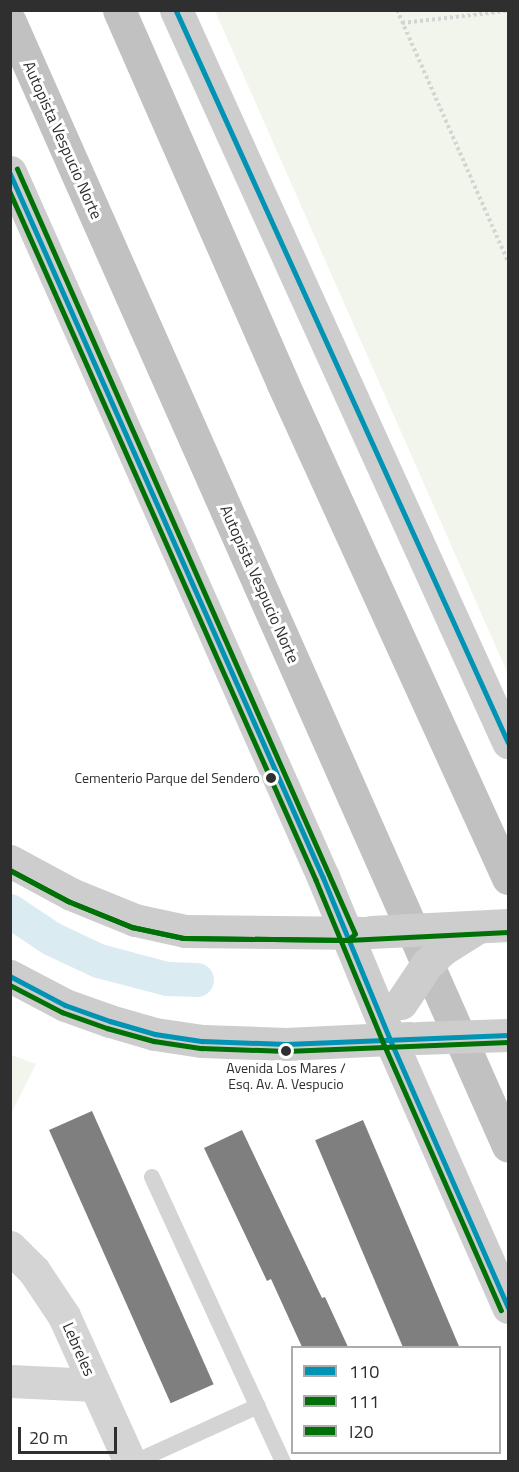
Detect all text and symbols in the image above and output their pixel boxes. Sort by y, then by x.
street label: Autopista Vespucio Norte [20,58,106,222]
street label: Autopista Vespucio Norte [217,502,303,666]
place label: Cementerio Parque del Sendero [74,770,260,786]
marker: Cementerio Parque del Sendero [265,772,277,784]
marker: Avenida Los Mares / Esq. Av. A. Vespucio [280,1045,292,1057]
place label: Avenida Los Mares / Esq. Av. A. Vespucio [226,1060,346,1092]
street label: Lebreles [59,1319,99,1379]
legend [291,1346,501,1454]
text: 110 [349,1358,379,1385]
text: 111 [349,1388,379,1415]
scale bar [21,1415,120,1453]
text: I20 [349,1418,374,1445]
text: 20 m [29,1424,68,1451]

